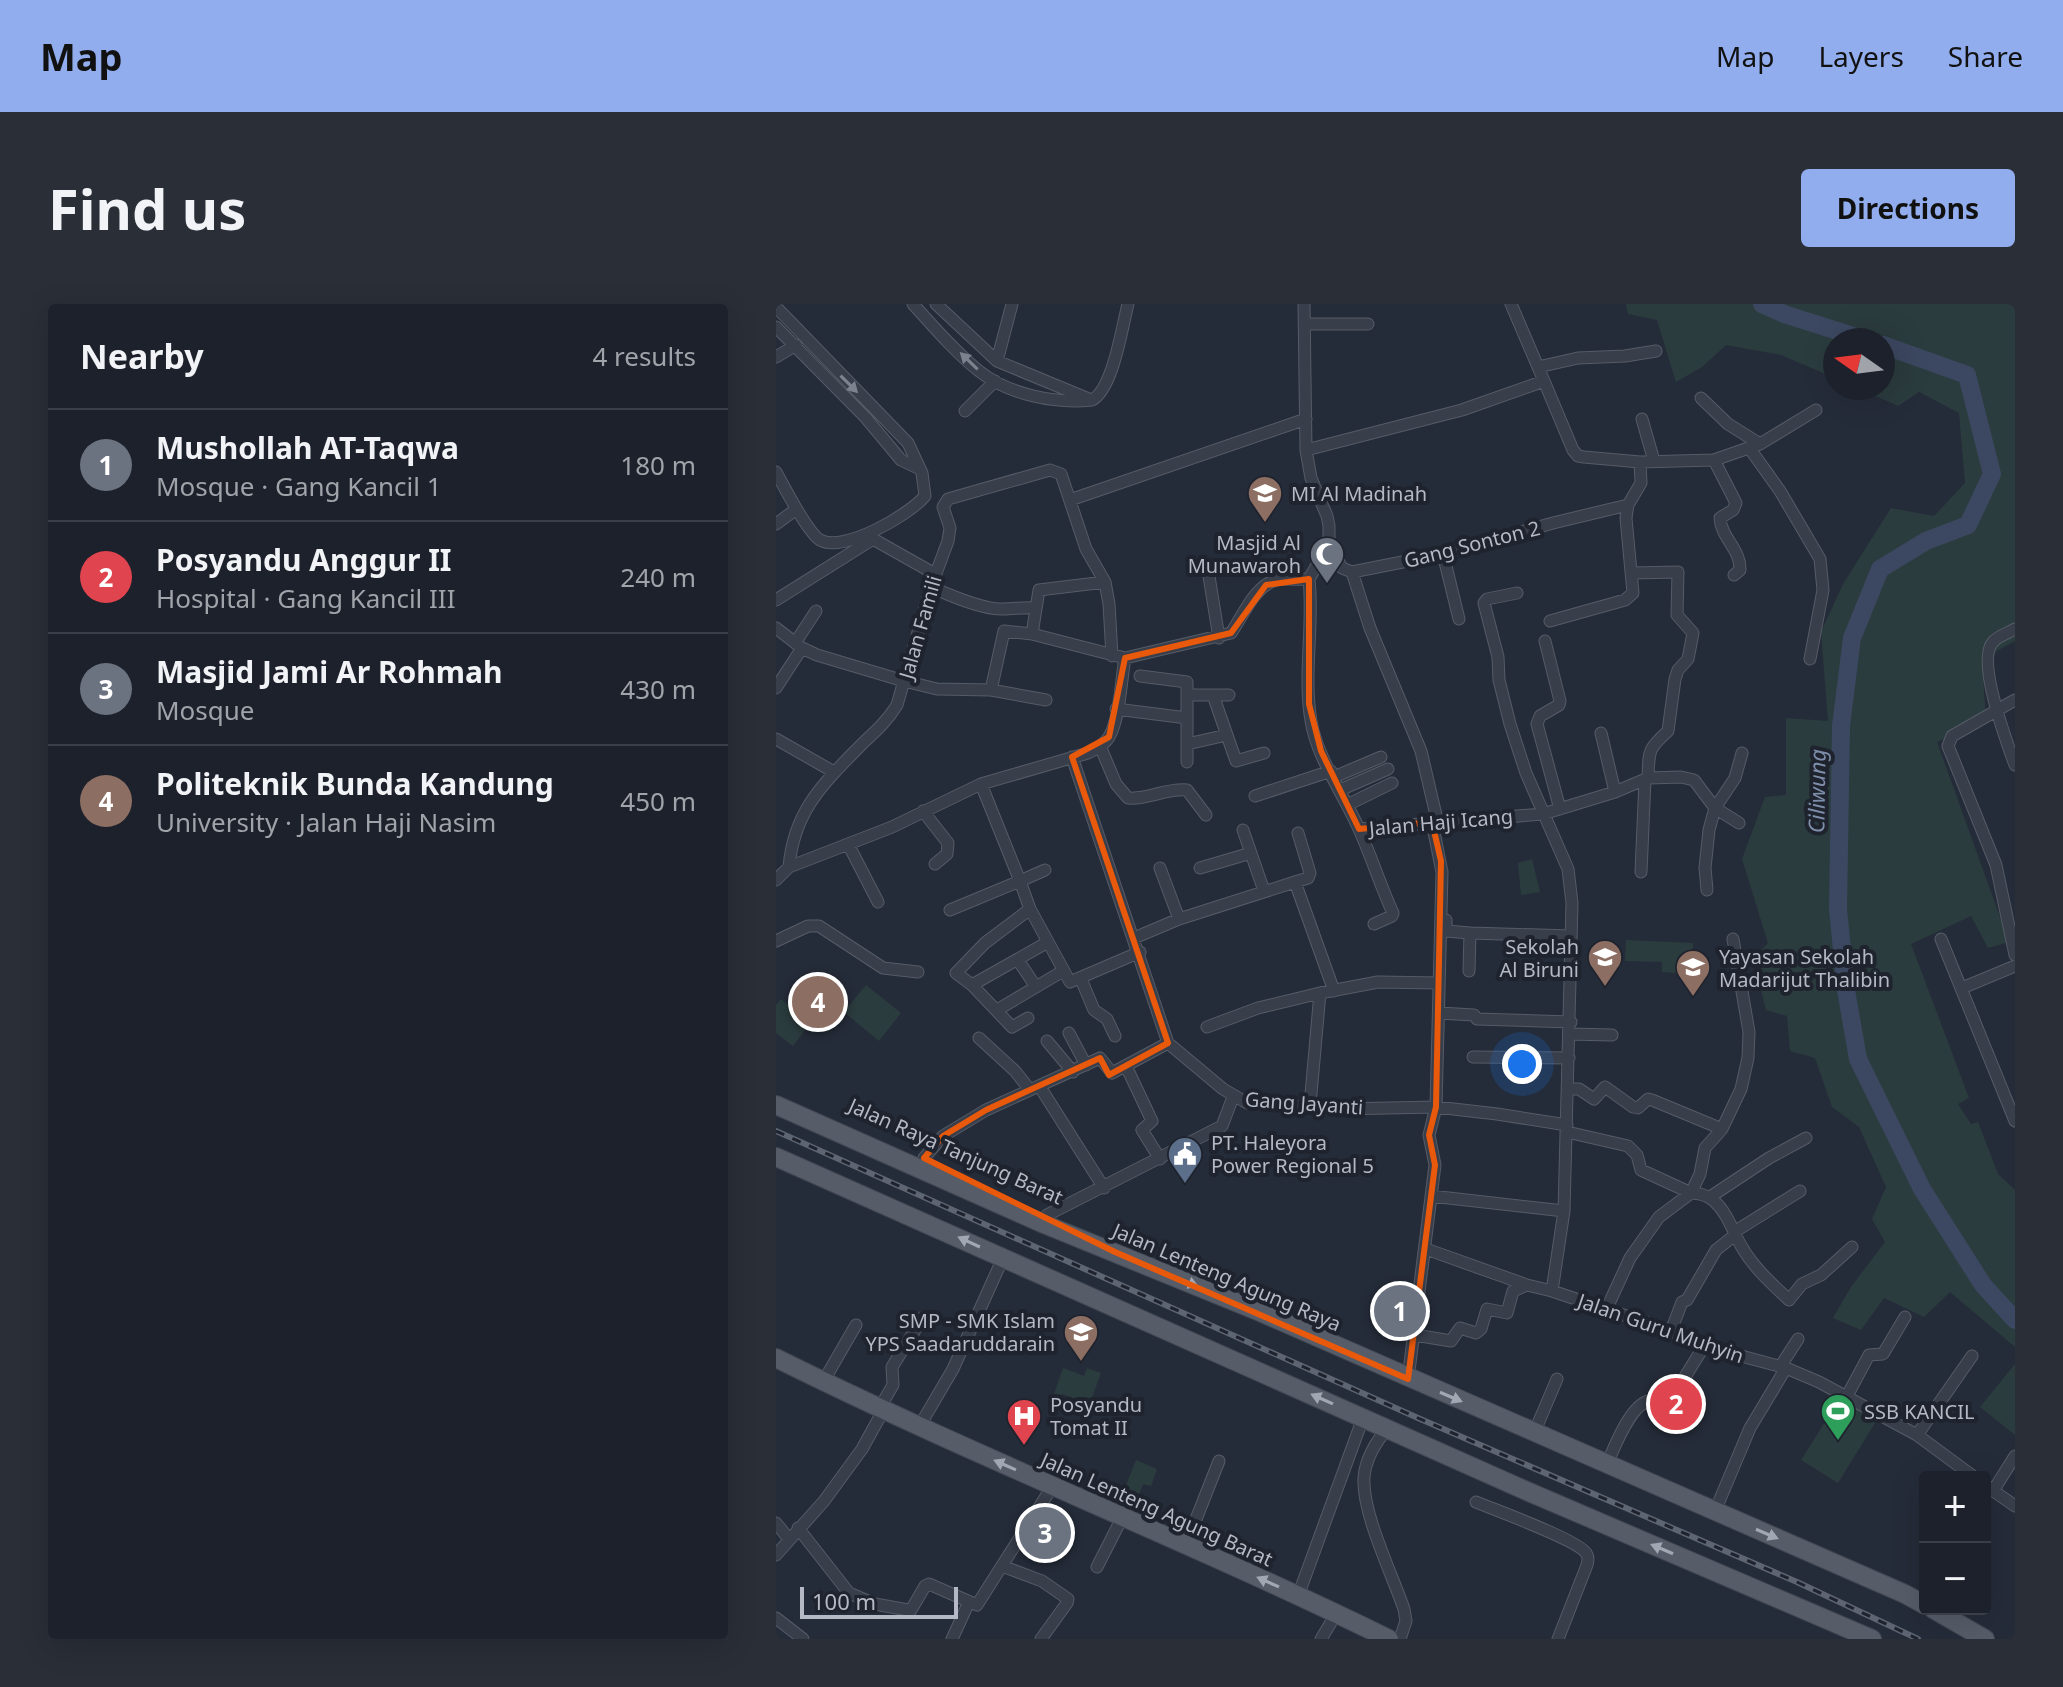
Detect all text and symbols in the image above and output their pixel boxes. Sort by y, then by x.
text: Map [40,30,123,82]
text: Map [1716,37,1774,75]
text: Layers [1818,37,1904,75]
text: Share [1948,37,2023,75]
button: Directions [1801,169,2015,247]
text: Find us [48,170,246,246]
north arrow [1823,328,1895,400]
text: Nearby [80,333,204,379]
text: 4 results [592,338,696,374]
one-way arrow [960,353,979,371]
one-way arrow [839,374,858,393]
text: Mushollah AT-Taqwa [156,427,459,468]
text: 1 [99,447,113,483]
text: 180 m [620,447,696,483]
text: Mosque · Gang Kancil 1 [156,468,442,504]
school or university icon: MI Al Madinah [1246,474,1284,524]
place label: MI Al Madinah [1291,480,1427,507]
street label: Gang Sonton 2 [1401,514,1543,574]
place label: Masjid Al Munawaroh [1188,529,1301,579]
mosque icon: Masjid Al Munawaroh [1308,535,1346,585]
text: Posyandu Anggur II [156,539,452,580]
text: 2 [99,559,113,595]
text: 240 m [620,559,696,595]
street label: Jalan Famili [892,572,948,684]
text: Hospital · Gang Kancil III [156,580,456,616]
text: Masjid Jami Ar Rohmah [156,651,503,692]
text: 3 [99,671,113,707]
text: 430 m [620,671,696,707]
text: Mosque [156,692,255,728]
water label: Ciliwung [1800,748,1832,833]
text: Politeknik Bunda Kandung [156,763,554,804]
text: 4 [99,783,113,819]
text: 450 m [620,783,696,819]
street label: Jalan Haji Icang [1366,802,1514,842]
text: University · Jalan Haji Nasim [156,804,496,840]
place label: Sekolah Al Biruni [1500,933,1579,983]
school or university icon: Sekolah Al Biruni [1586,938,1624,988]
place label: Yayasan Sekolah Madarijut Thalibin [1719,943,1890,993]
school or university icon: Yayasan Sekolah Madarijut Thalibin [1674,948,1712,998]
pin: 4 [792,972,844,1032]
your location [1502,1044,1542,1084]
street label: Gang Jayanti [1244,1085,1364,1121]
street label: Jalan Raya Tanjung Barat [843,1091,1067,1210]
place label: PT. Haleyora Power Regional 5 [1211,1129,1374,1179]
public building icon: PT. Haleyora Power Regional 5 [1166,1135,1204,1185]
street label: Jalan Lenteng Agung Raya [1107,1216,1345,1337]
one-way arrow [958,1235,981,1249]
one-way arrow [1175,1276,1199,1289]
pin: 1 [1374,1281,1426,1341]
street label: Jalan Guru Muhyin [1572,1286,1748,1369]
place label: SMP - SMK Islam YPS Saadaruddarain [865,1307,1055,1357]
school or university icon: SMP - SMK Islam YPS Saadaruddarain [1062,1313,1100,1363]
pin: 2 [1650,1374,1702,1434]
place label: Posyandu Tomat II [1050,1391,1142,1441]
one-way arrow [1439,1391,1463,1404]
one-way arrow [1310,1392,1334,1406]
sports icon: SSB KANCIL [1819,1392,1857,1442]
hospital icon: Posyandu Tomat II [1005,1397,1043,1447]
place label: SSB KANCIL [1864,1398,1974,1425]
street label: Jalan Lenteng Agung Barat [1035,1445,1277,1572]
one-way arrow [993,1459,1017,1472]
map controls [1919,1471,1991,1615]
button: + [1919,1471,1991,1543]
pin: 3 [1019,1503,1071,1563]
one-way arrow [1755,1527,1779,1540]
one-way arrow [1650,1543,1674,1556]
button: − [1919,1543,1991,1615]
one-way arrow [1256,1576,1280,1589]
scale bar [800,1583,958,1619]
text: 100 m [812,1586,876,1616]

